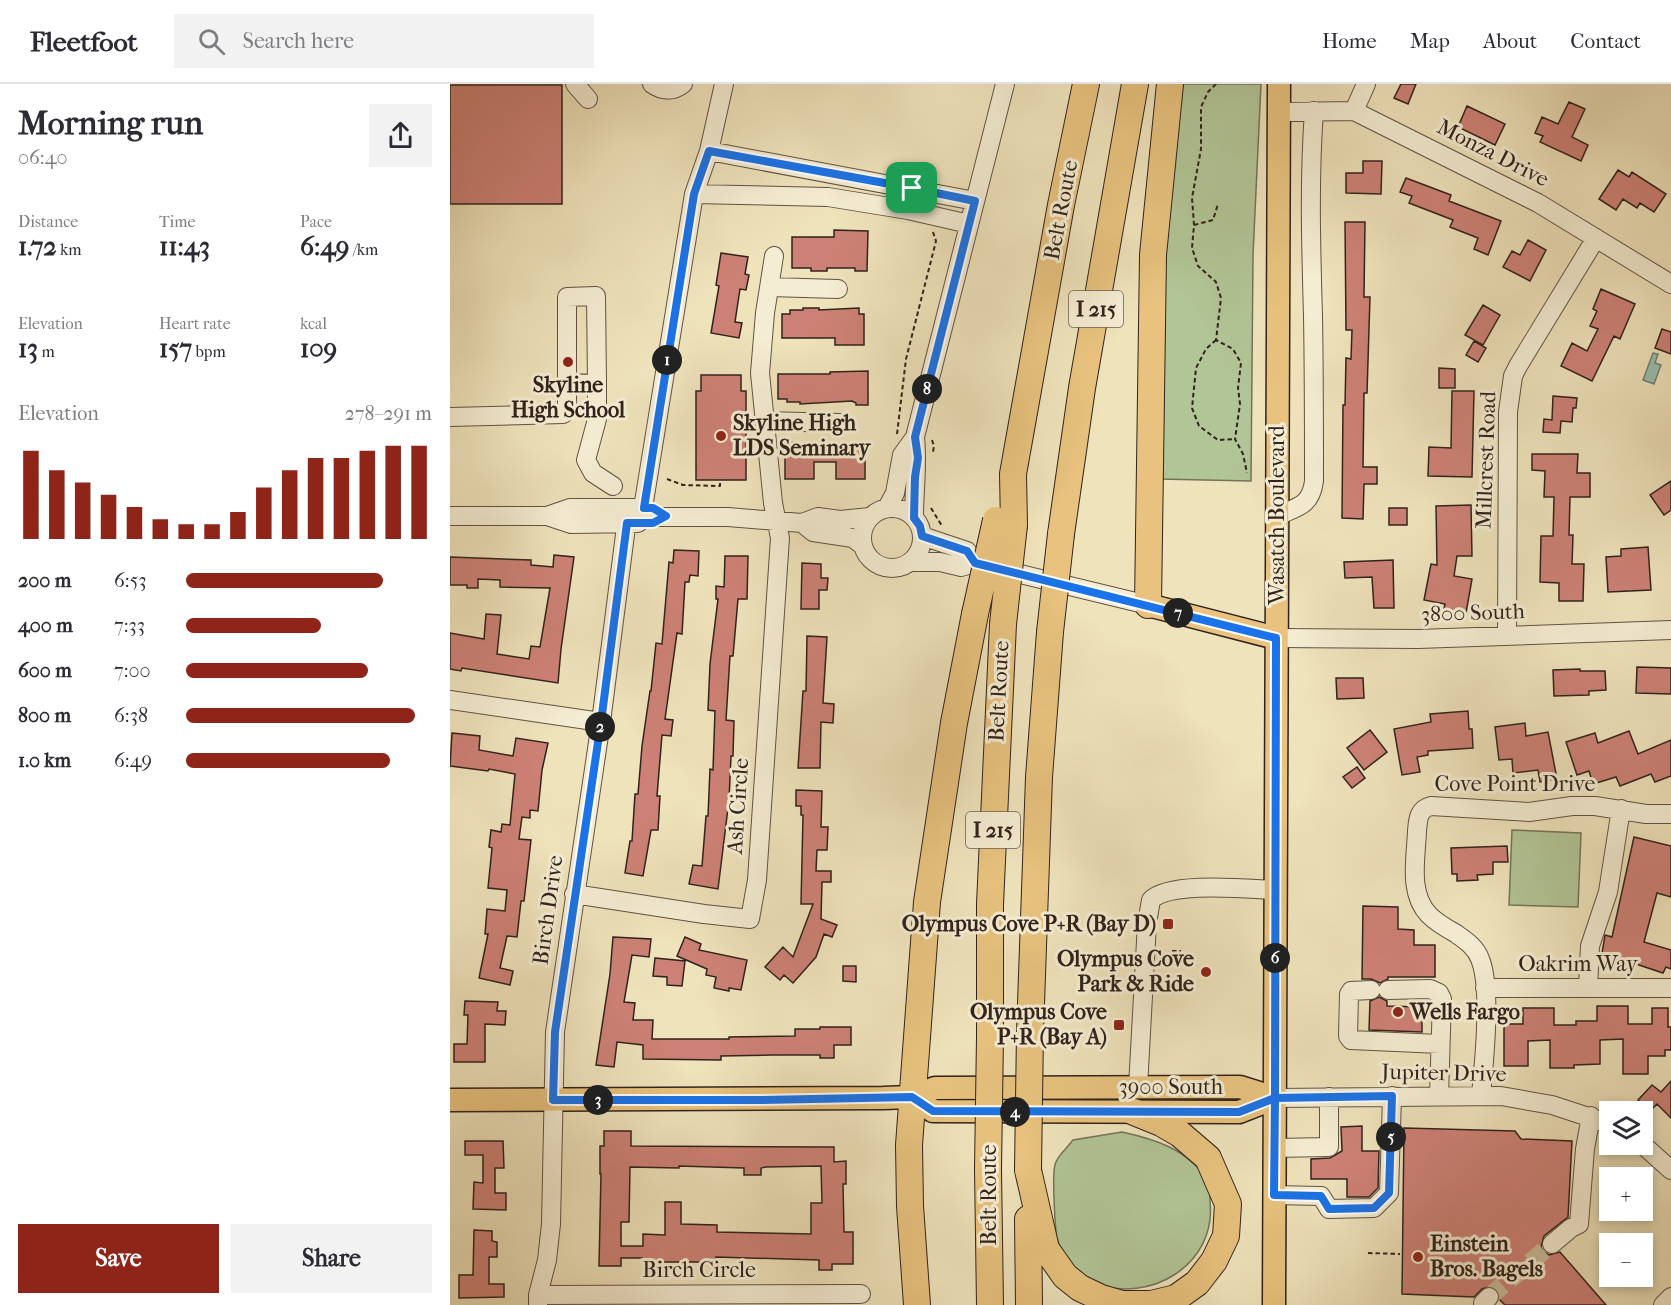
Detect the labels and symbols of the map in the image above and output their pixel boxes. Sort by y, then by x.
street label: Monza Drive [1433,114,1553,192]
street label: Belt Route [1039,158,1083,262]
pin [886,162,937,213]
road number: I 215 [1069,291,1123,327]
pin: 1 [652,345,682,375]
marker: Skyline High School [561,355,575,369]
place label: Skyline High School [511,372,626,423]
pin: 8 [912,374,942,404]
street label: Millcrest Road [1471,390,1501,529]
place label: Skyline High LDS Seminary [733,410,871,461]
street label: Wasatch Boulevard [1264,424,1290,606]
marker: Skyline High LDS Seminary [714,429,728,443]
pin: 7 [1163,598,1193,628]
street label: 3800 South [1421,598,1526,628]
street label: Belt Route [983,640,1015,742]
pin: 2 [585,712,615,742]
street label: Ash Circle [722,757,754,856]
street label: Cove Point Drive [1435,771,1596,797]
road number: I 215 [966,812,1020,848]
street label: Birch Drive [527,853,569,967]
place label: Olympus Cove P+R (Bay D) [902,911,1156,937]
marker: Olympus Cove P+R (Bay D) [1161,917,1175,931]
pin: 6 [1260,943,1290,973]
place label: Olympus Cove Park & Ride [1057,946,1194,997]
street label: Oakrim Way [1518,951,1639,977]
marker: Olympus Cove Park & Ride [1199,965,1213,979]
place label: Olympus Cove P+R (Bay A) [970,999,1107,1050]
place label: Wells Fargo [1409,999,1520,1025]
marker: Wells Fargo [1391,1005,1405,1019]
marker: Olympus Cove P+R (Bay A) [1112,1018,1126,1032]
street label: Jupiter Drive [1379,1059,1507,1087]
street label: 3900 South [1119,1074,1224,1100]
pin: 3 [583,1085,613,1115]
pin: 4 [1000,1097,1030,1127]
pin: 5 [1376,1122,1406,1152]
street label: Belt Route [976,1144,1002,1246]
place label: Einstein Bros. Bagels [1430,1231,1543,1282]
marker: Einstein Bros. Bagels [1411,1250,1425,1264]
street label: Birch Circle [642,1257,756,1283]

